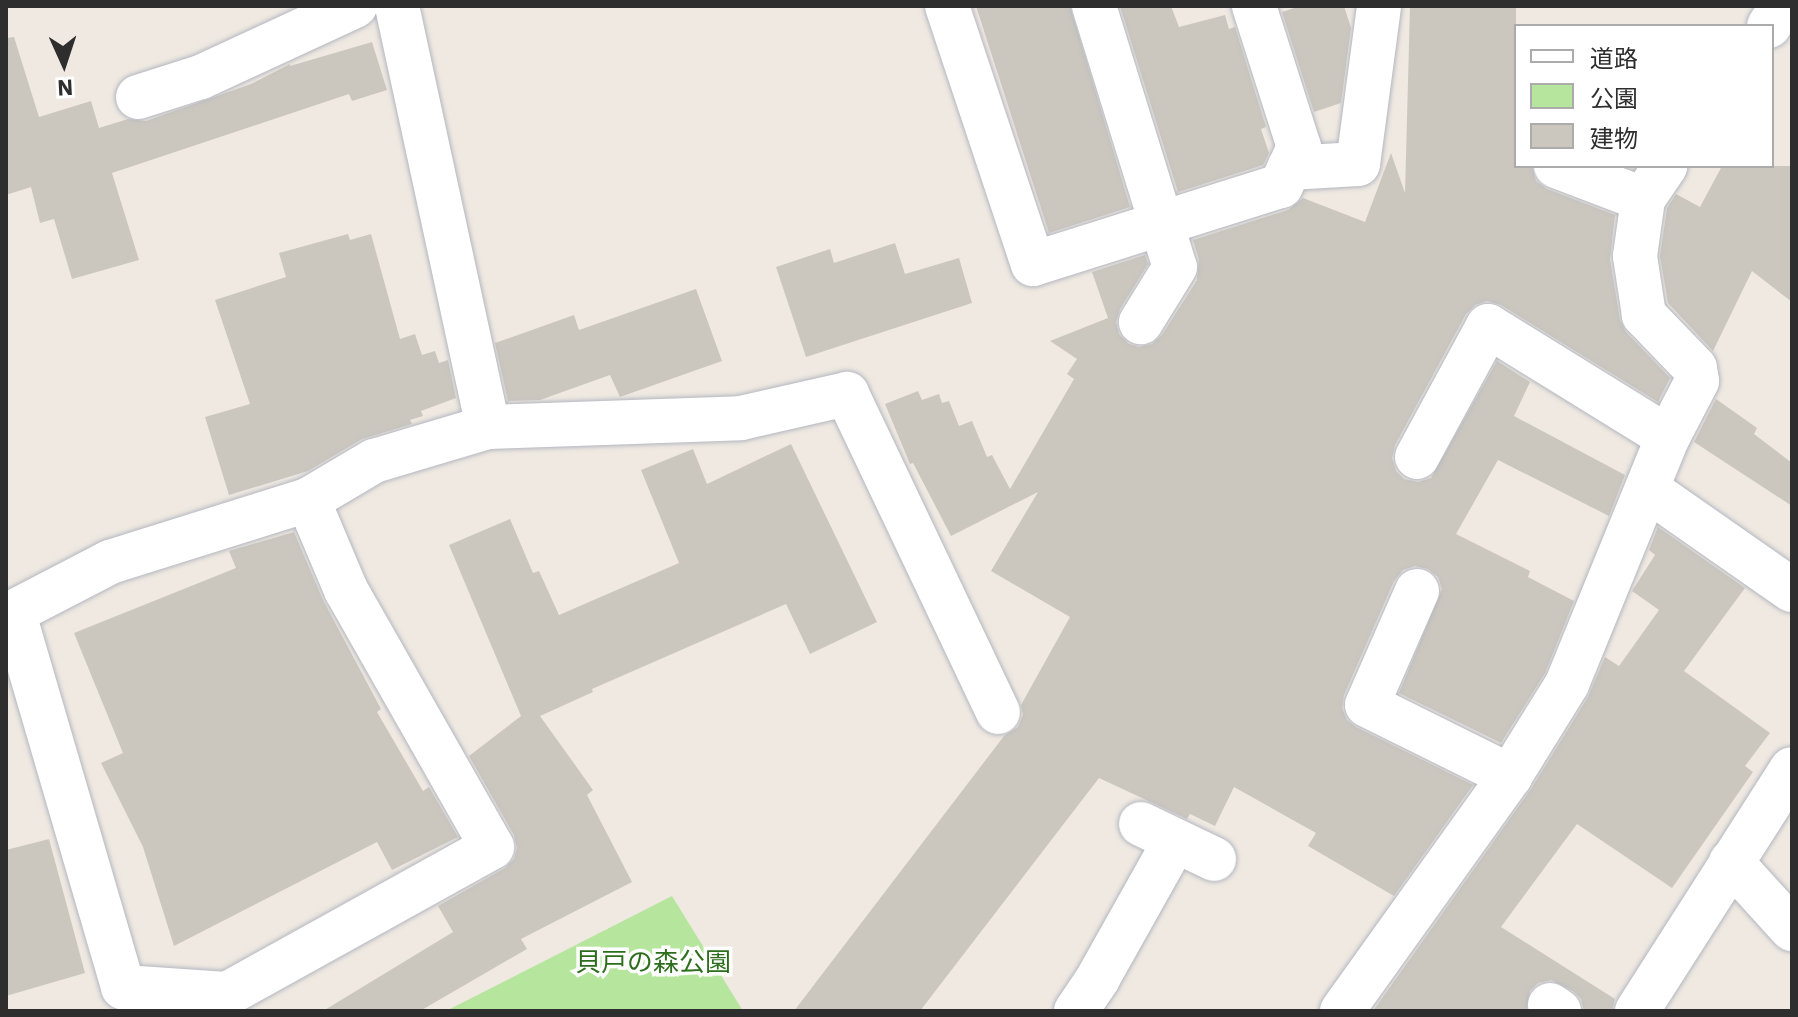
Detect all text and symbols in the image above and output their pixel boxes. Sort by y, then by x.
north arrow [24,24,104,104]
legend [1514,24,1774,168]
text: 道路 [1590,42,1638,74]
text: N [57,74,74,103]
text: 公園 [1590,82,1638,114]
text: 建物 [1590,122,1638,154]
park label: 貝戸の森公園 [575,946,731,978]

